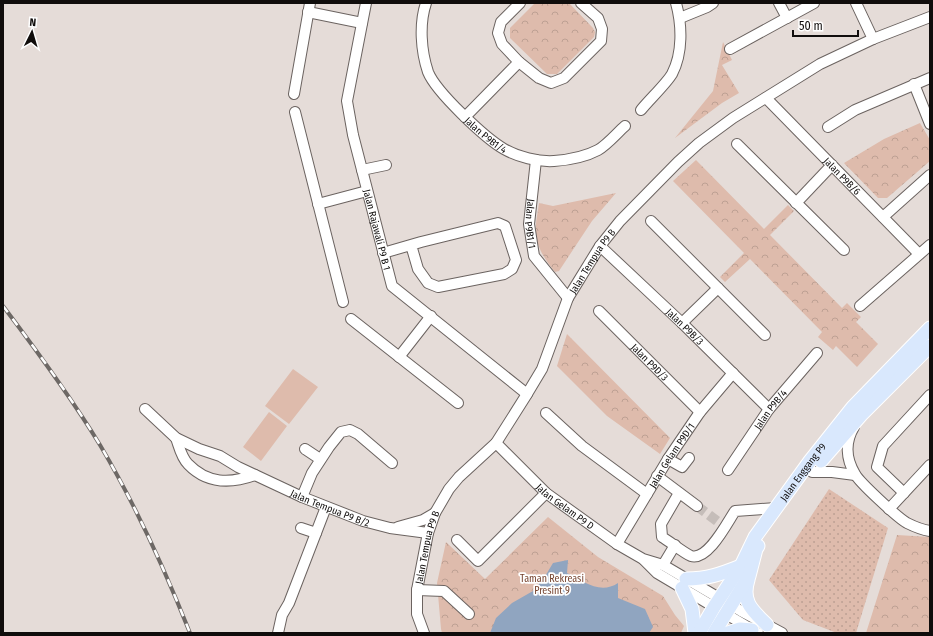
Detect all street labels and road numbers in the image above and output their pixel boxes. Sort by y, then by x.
street label: Jalan P9B1/4 [462,115,509,156]
street label: Jalan P9B/6 [821,155,863,198]
street label: Jalan Rajawali P9 B 1 [360,188,393,272]
street label: Jalan P9B1/1 [522,198,538,249]
street label: Jalan Tempua P9 B [567,226,619,296]
street label: Jalan P9B/3 [663,306,706,348]
street label: Jalan P9D/3 [628,342,671,384]
street label: Jalan P9B/4 [752,387,790,432]
street label: Jalan Gelam P9D/1 [647,421,698,490]
street label: Jalan Enggang P9 [778,441,829,504]
street label: Jalan Gelam P9 D [533,481,596,533]
street label: Jalan Tempua P9 B/2 [288,487,371,530]
street label: Jalan Tempua P9 B [413,509,442,585]

